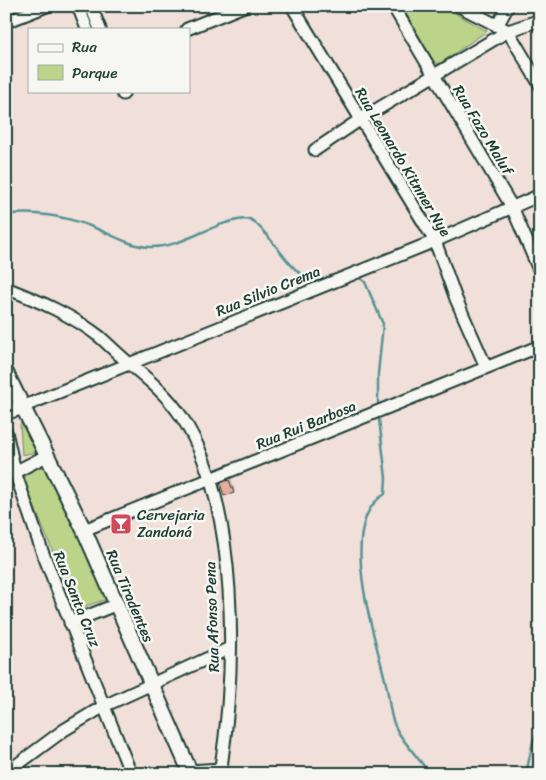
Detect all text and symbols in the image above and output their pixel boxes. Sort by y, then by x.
legend [28,28,190,92]
text: Rua [72,34,97,60]
text: Parque [72,60,117,86]
street label: Rua Fazo Maluf [446,80,521,181]
street label: Rua Leonardo Kitnner Nye [348,82,458,242]
street label: Rua Silvio Crema [212,258,325,324]
street label: Rua Rui Barbosa [252,393,361,457]
place label: Cervejaria Zandoná [137,502,205,545]
bar icon: Cervejaria Zandoná [109,512,133,536]
street label: Rua Tiradentes [99,545,161,647]
street label: Rua Santa Cruz [46,547,108,652]
street label: Rua Afonso Pena [197,561,227,673]

